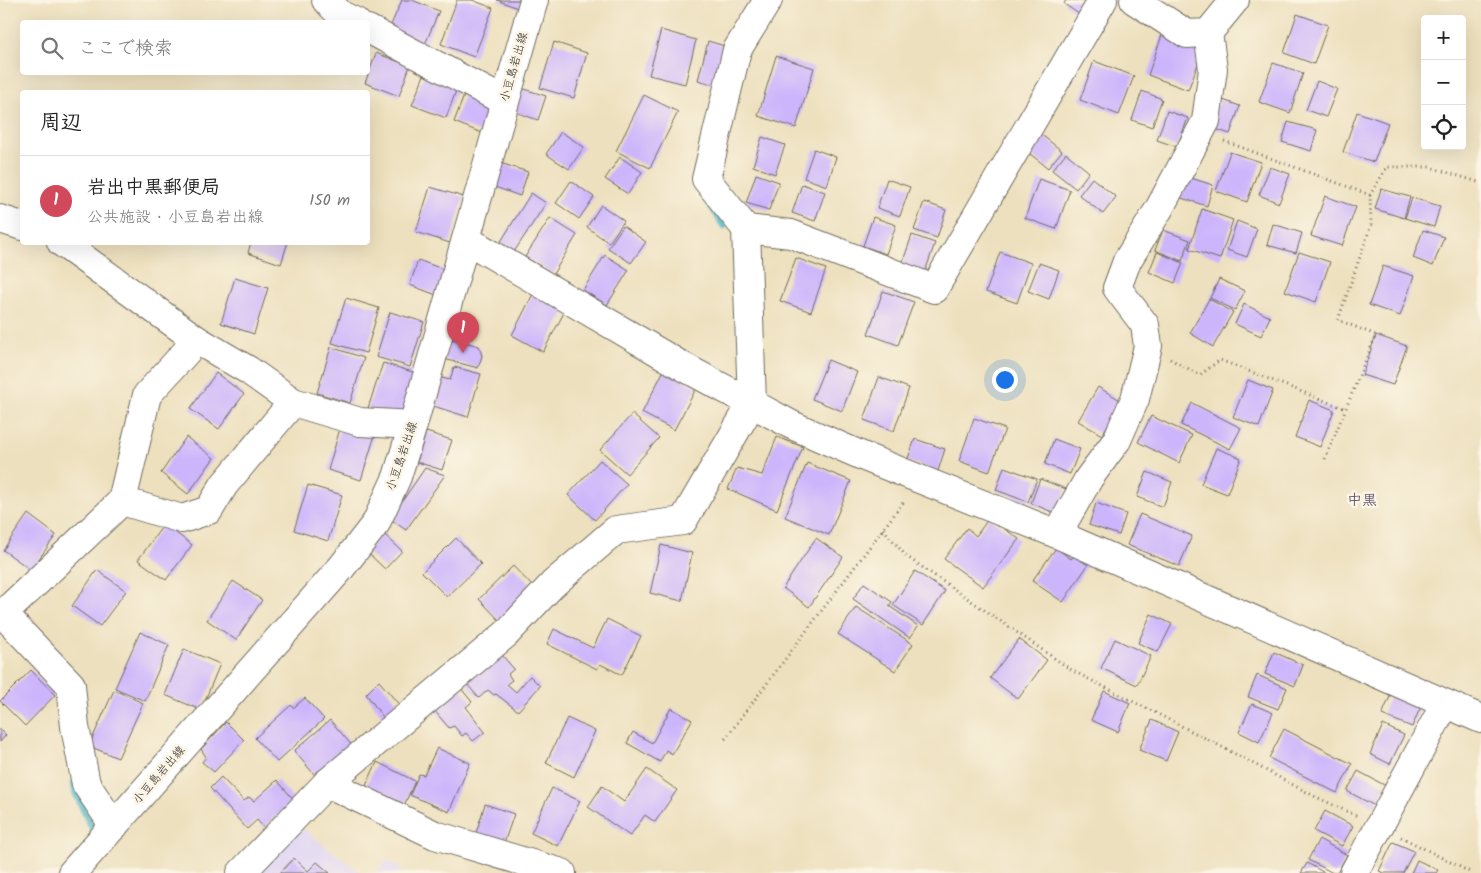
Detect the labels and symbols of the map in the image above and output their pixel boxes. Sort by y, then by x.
street label: 小豆島岩出線 [495,30,533,104]
pin: 1 [447,312,479,353]
your location [992,367,1018,393]
street label: 小豆島岩出線 [381,419,423,493]
district label: 中黒 [1347,489,1377,513]
street label: 小豆島岩出線 [128,742,190,808]

